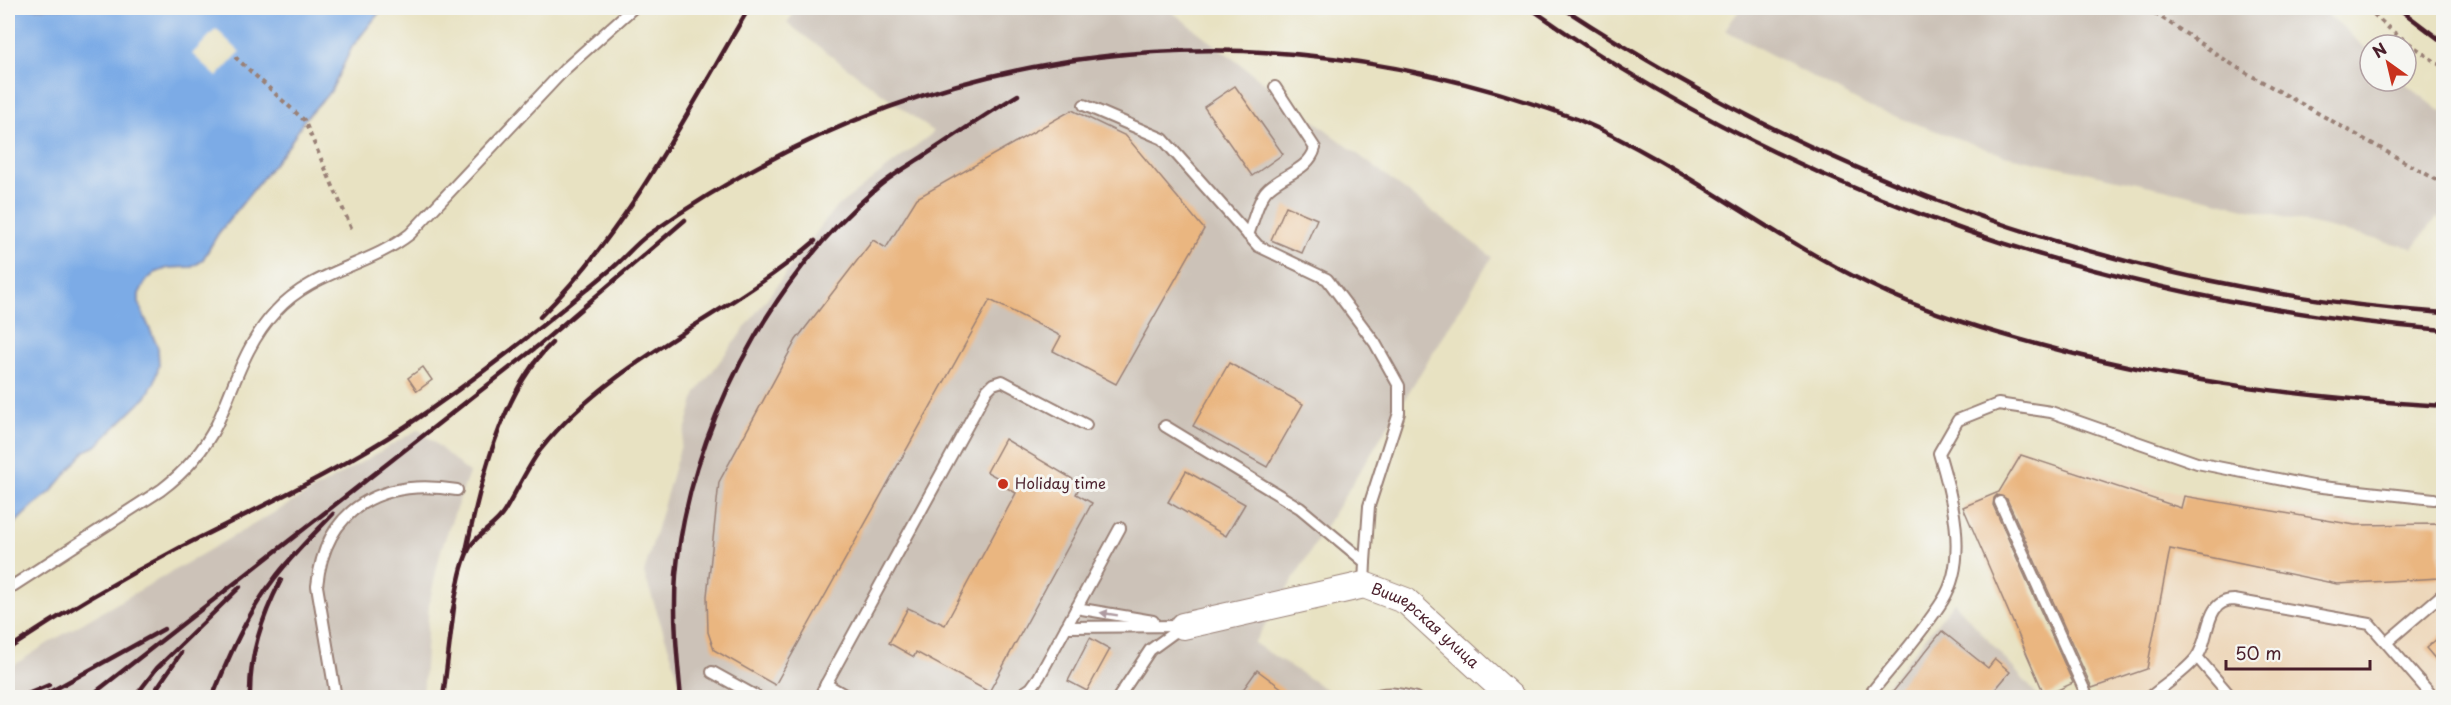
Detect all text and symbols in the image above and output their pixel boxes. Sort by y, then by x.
north arrow [2358,33,2418,93]
text: N [2367,36,2391,63]
place label: Holiday time [1015,471,1106,494]
marker: Holiday time [996,477,1010,491]
street label: Вишерская улица [1368,576,1486,673]
one-way arrow [1099,609,1118,618]
scale bar [2226,633,2370,671]
text: 50 m [2235,639,2282,666]

